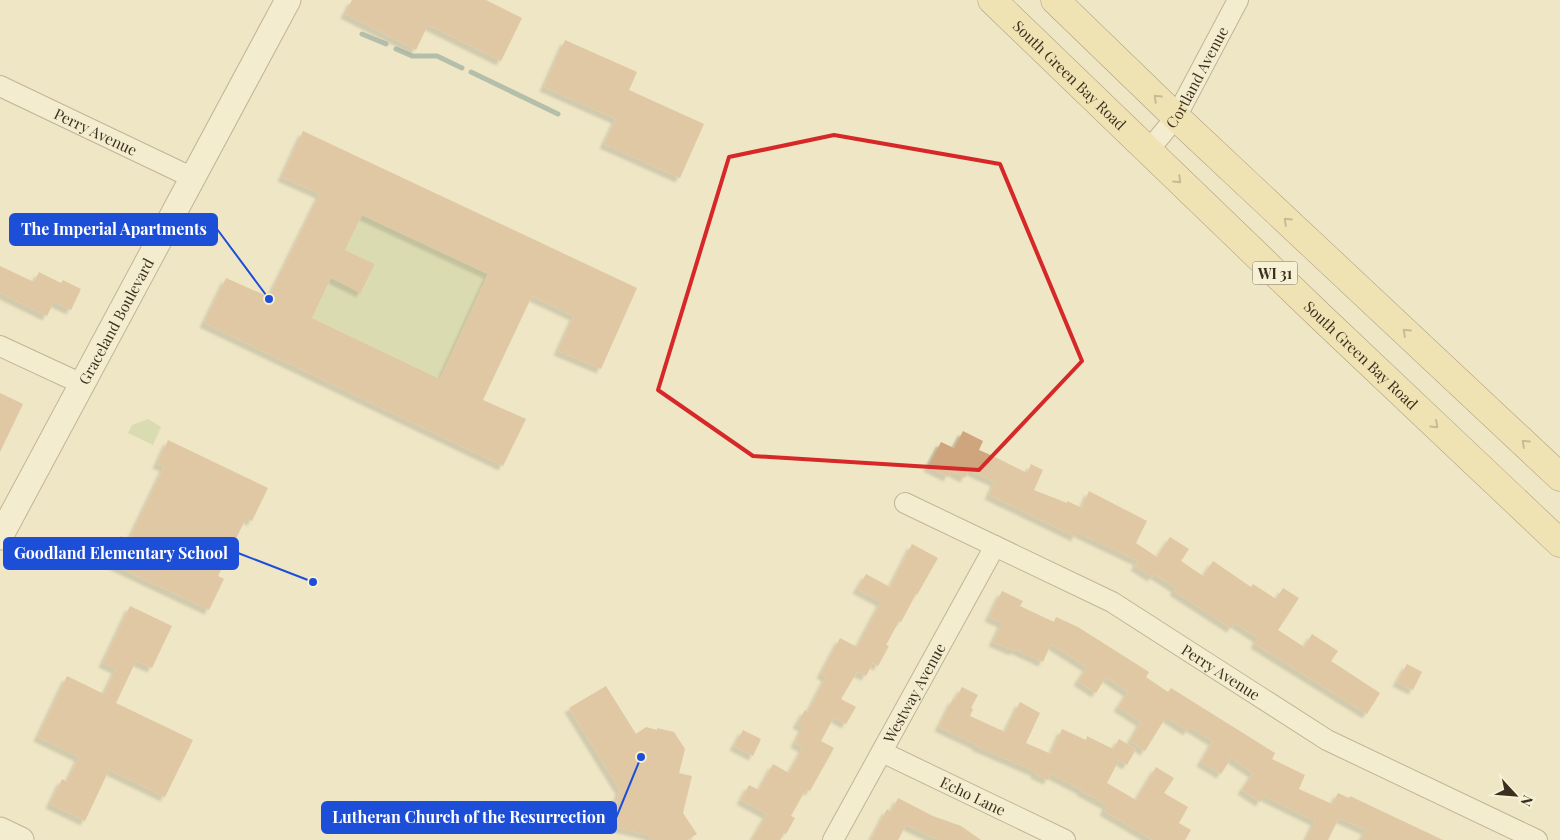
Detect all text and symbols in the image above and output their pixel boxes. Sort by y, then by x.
street label: South Green Bay Road [1009,16,1131,134]
street label: Cortland Avenue [1161,23,1232,132]
one-way arrow [1153,94,1162,103]
street label: Perry Avenue [51,103,140,160]
one-way arrow [1173,174,1182,183]
callout: The Imperial Apartments [10,214,217,245]
text: The Imperial Apartments [21,218,207,239]
one-way arrow [1284,218,1293,227]
street label: Graceland Boulevard [74,254,158,388]
road number: WI 31 [1252,262,1298,284]
street label: South Green Bay Road [1300,296,1423,414]
one-way arrow [1403,329,1412,338]
one-way arrow [1429,419,1438,428]
one-way arrow [1521,440,1530,449]
callout: Goodland Elementary School [4,538,238,569]
text: Goodland Elementary School [14,542,228,563]
street label: Westway Avenue [878,639,950,747]
street label: Perry Avenue [1178,639,1264,705]
north arrow [1490,770,1540,820]
street label: Echo Lane [937,772,1009,820]
text: N [1516,792,1538,810]
callout: Lutheran Church of the Resurrection [322,802,616,833]
text: Lutheran Church of the Resurrection [332,806,606,827]

